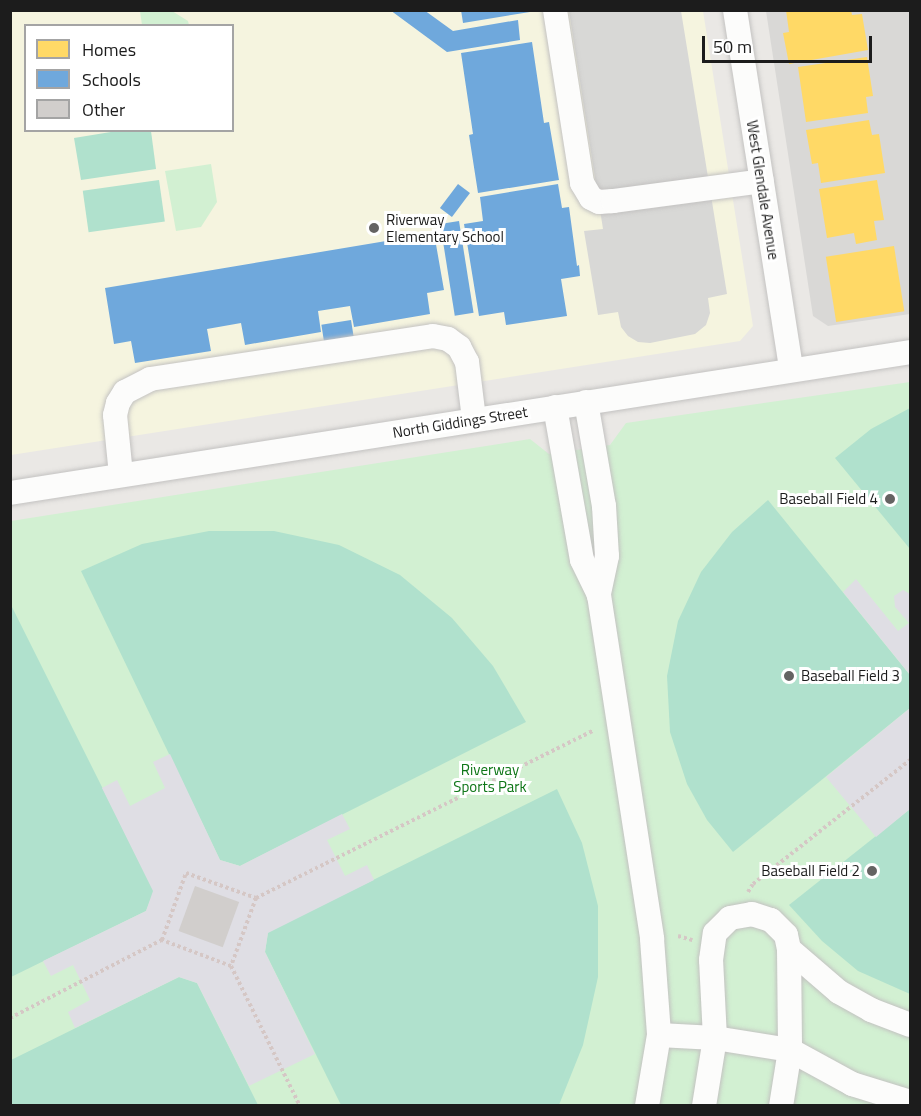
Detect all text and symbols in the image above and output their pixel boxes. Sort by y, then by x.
legend [24,24,234,132]
scale bar [705,24,874,62]
text: 50 m [713,33,752,60]
text: Homes [82,36,136,63]
text: Schools [82,66,141,93]
text: Other [82,96,125,123]
street label: West Glendale Avenue [743,119,783,261]
place label: Riverway Elementary School [386,210,504,245]
marker: Riverway Elementary School [367,221,381,235]
street label: North Giddings Street [391,402,529,442]
place label: Baseball Field 4 [779,490,878,508]
marker: Baseball Field 4 [883,492,897,506]
place label: Baseball Field 3 [801,667,900,685]
marker: Baseball Field 3 [782,669,796,683]
park label: Riverway Sports Park [453,760,527,795]
place label: Baseball Field 2 [761,862,860,880]
marker: Baseball Field 2 [865,864,879,878]

